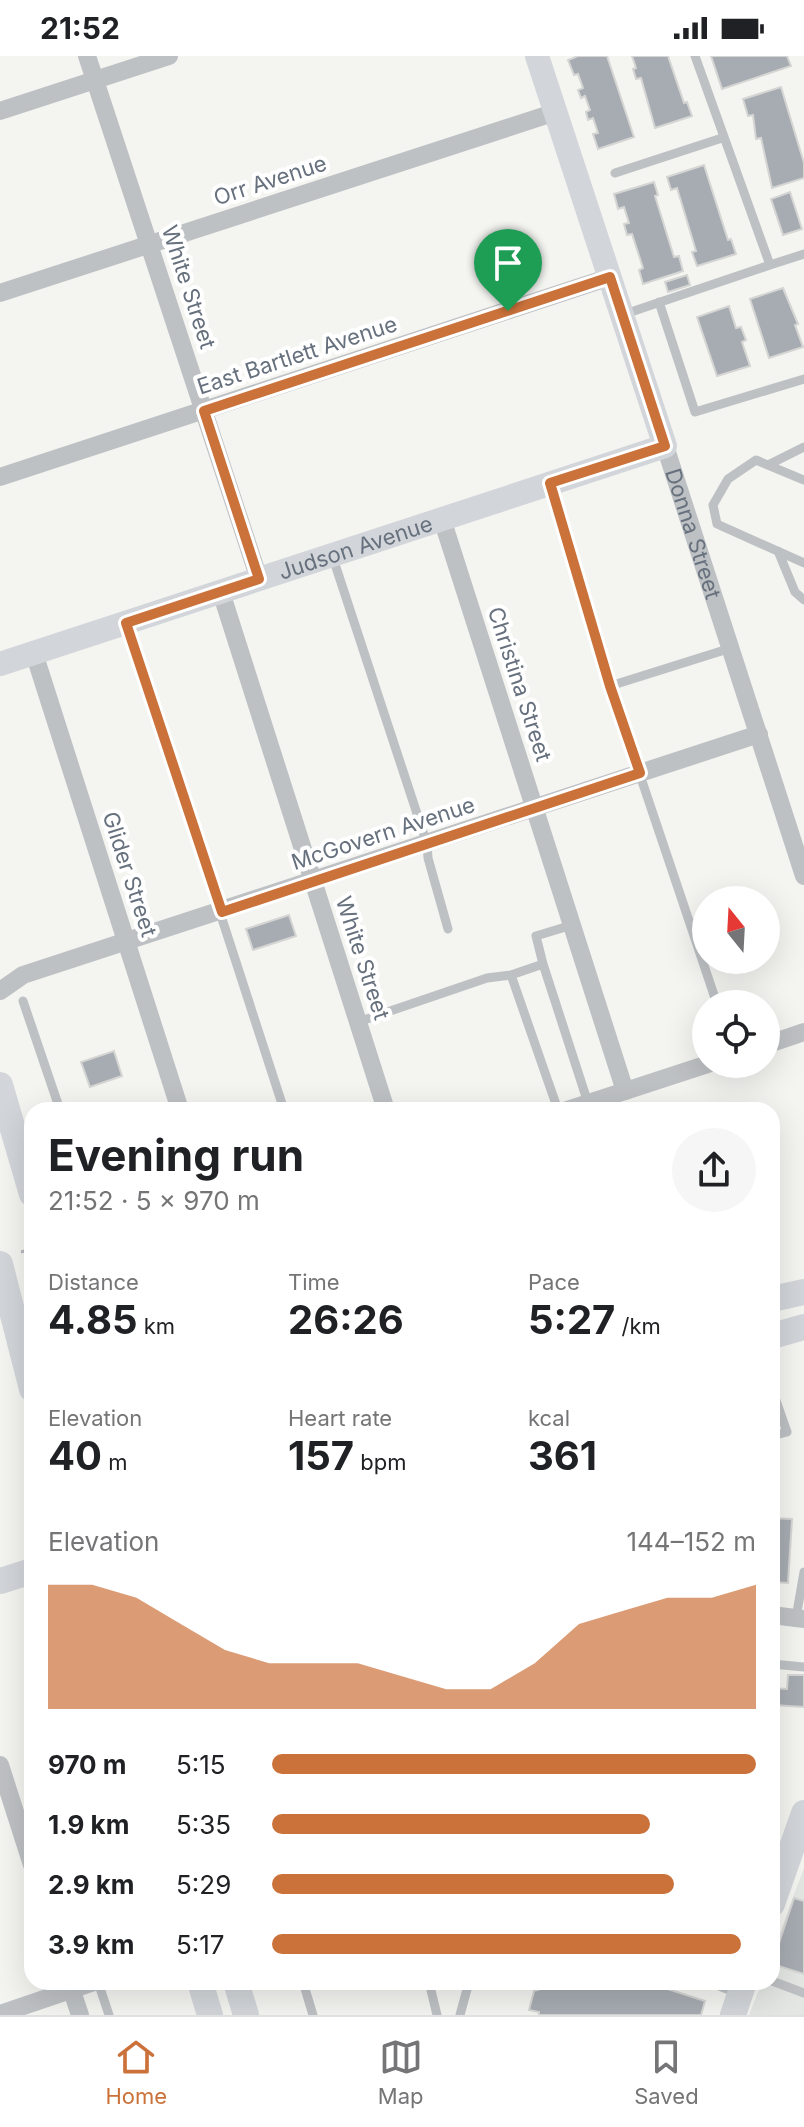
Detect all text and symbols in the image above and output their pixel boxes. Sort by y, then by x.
text: 21:52 [40,10,120,46]
street label: Orr Avenue [210,150,330,210]
street label: White Street [157,222,221,352]
pin [474,229,542,311]
icon: arrive [486,241,530,285]
street label: East Bartlett Avenue [194,310,400,400]
street label: Donna Street [660,465,727,602]
street label: Judson Avenue [275,510,436,585]
street label: Christina Street [483,604,557,764]
street label: McGovern Avenue [288,791,478,875]
street label: Glider Street [98,808,162,940]
north arrow [692,886,780,974]
map controls [692,886,780,1078]
street label: White Street [331,893,395,1023]
button: locate [692,990,780,1078]
text: Evening run [48,1128,304,1182]
button: share [672,1128,756,1212]
text: 21:52 · 5 × 970 m [48,1185,260,1216]
text: Distance [48,1269,139,1295]
text: Time [288,1269,340,1295]
text: Pace [528,1269,580,1295]
text: 4.85 [48,1295,138,1344]
text: 26:26 [288,1295,404,1344]
text: 5:27 [528,1295,615,1344]
text: km [138,1313,175,1339]
text: /km [615,1313,661,1339]
text: Elevation [48,1405,142,1431]
text: Heart rate [288,1405,392,1431]
text: kcal [528,1405,570,1431]
text: 40 [48,1431,102,1480]
text: 157 [288,1431,354,1480]
text: 361 [528,1431,597,1480]
text: m [102,1449,128,1475]
text: bpm [354,1449,406,1475]
text: Elevation [48,1526,159,1557]
text: 144–152 m [627,1526,756,1557]
text: 970 m [48,1749,127,1780]
text: 5:15 [176,1749,226,1780]
text: 1.9 km [48,1809,129,1840]
text: 5:35 [176,1809,231,1840]
text: 2.9 km [48,1869,135,1900]
text: 5:29 [176,1869,231,1900]
text: 3.9 km [48,1929,134,1960]
text: 5:17 [176,1929,225,1960]
tab: Home [105,2035,167,2109]
tab: Map [378,2035,423,2109]
tab: Saved [634,2035,699,2109]

